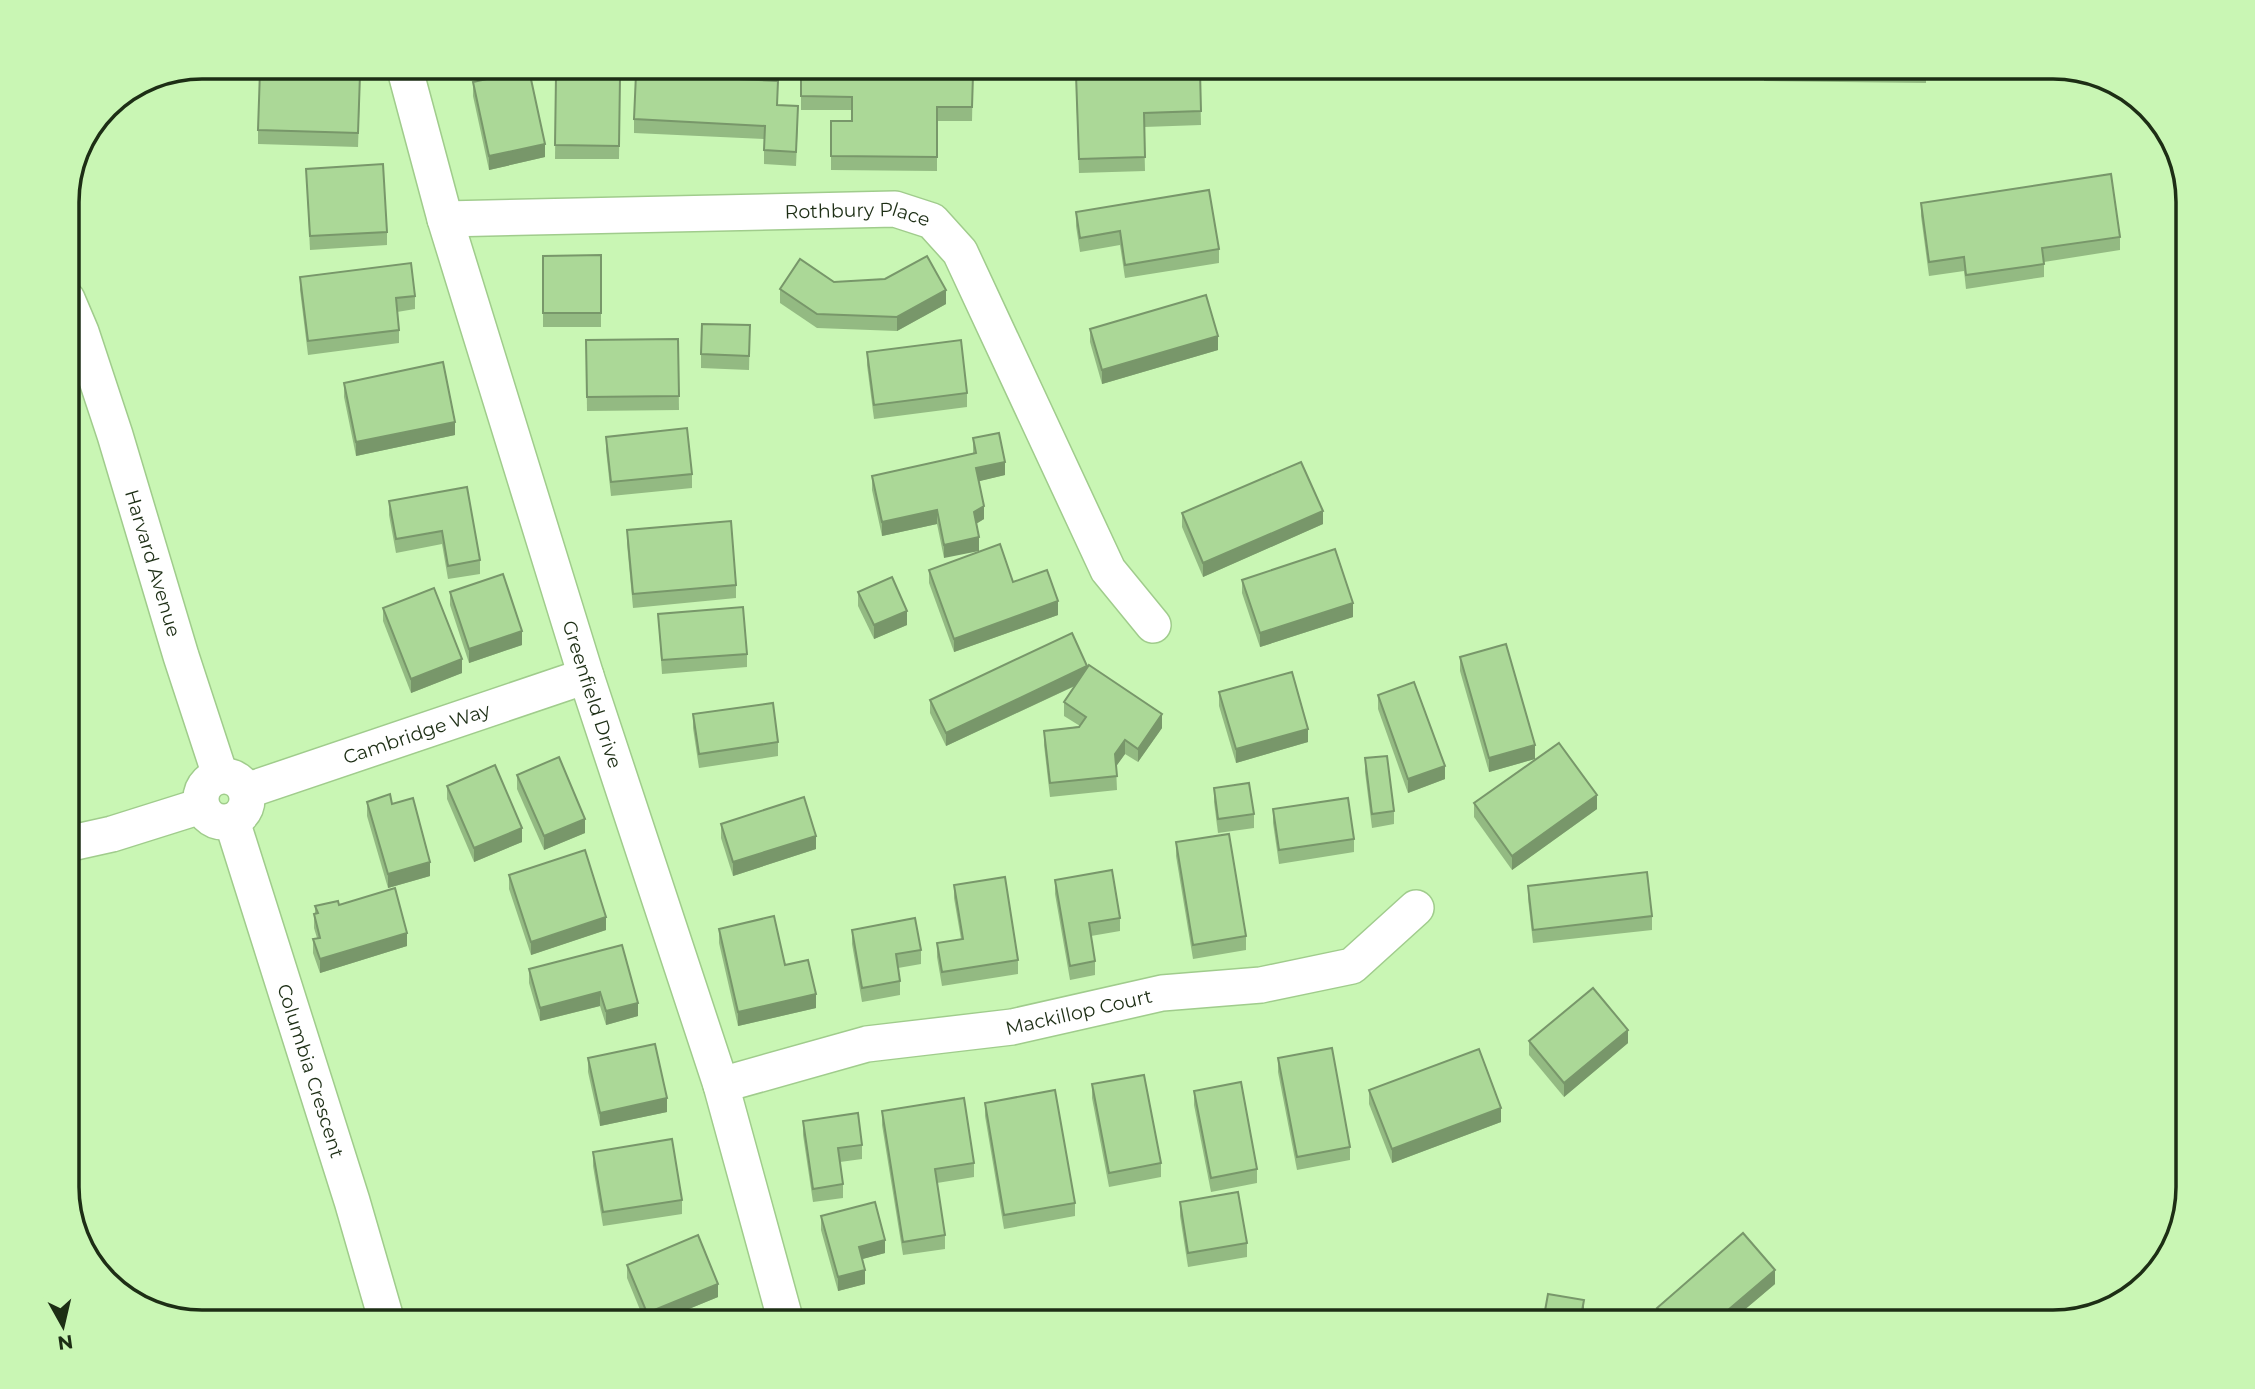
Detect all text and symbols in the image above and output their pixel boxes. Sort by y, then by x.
street label: Rothbury Place [784,198,933,232]
street label: Harvard Avenue [120,487,186,640]
street label: Greenfield Drive [558,618,627,771]
street label: Cambridge Way [340,698,494,769]
street label: Columbia Crescent [272,981,349,1161]
street label: Mackillop Court [1003,985,1155,1040]
north arrow [28,1291,98,1361]
text: N [56,1330,75,1355]

